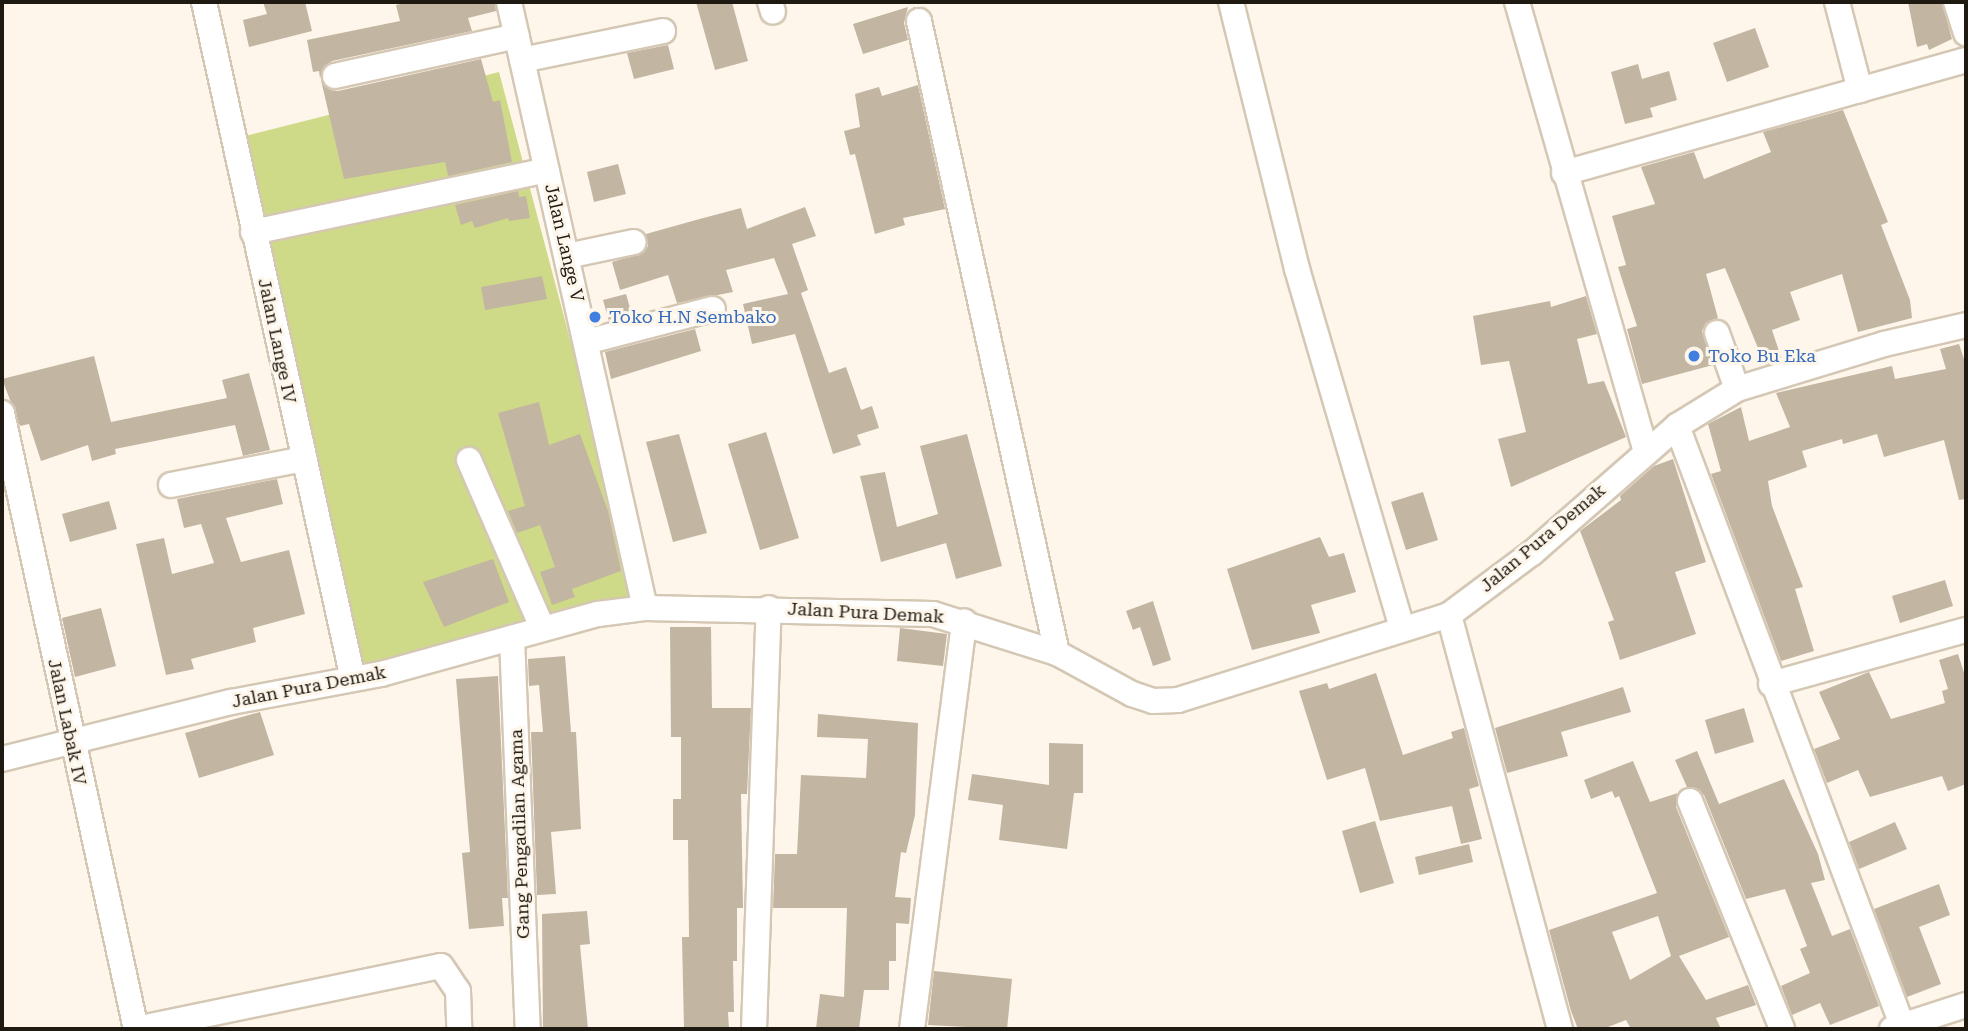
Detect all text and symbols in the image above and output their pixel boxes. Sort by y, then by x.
street label: Jalan Lange V [540,182,588,304]
street label: Jalan Lange IV [253,277,301,405]
place label: Toko H.N Sembako [609,306,777,328]
marker: Toko H.N Sembako [587,309,603,325]
place label: Toko Bu Eka [1708,345,1816,367]
marker: Toko Bu Eka [1686,348,1702,364]
street label: Jalan Pura Demak [1476,479,1610,597]
street label: Jalan Pura Demak [787,598,945,628]
street label: Jalan Labak IV [43,657,91,787]
street label: Jalan Pura Demak [230,661,388,713]
street label: Gang Pengadilan Agama [506,729,534,939]

